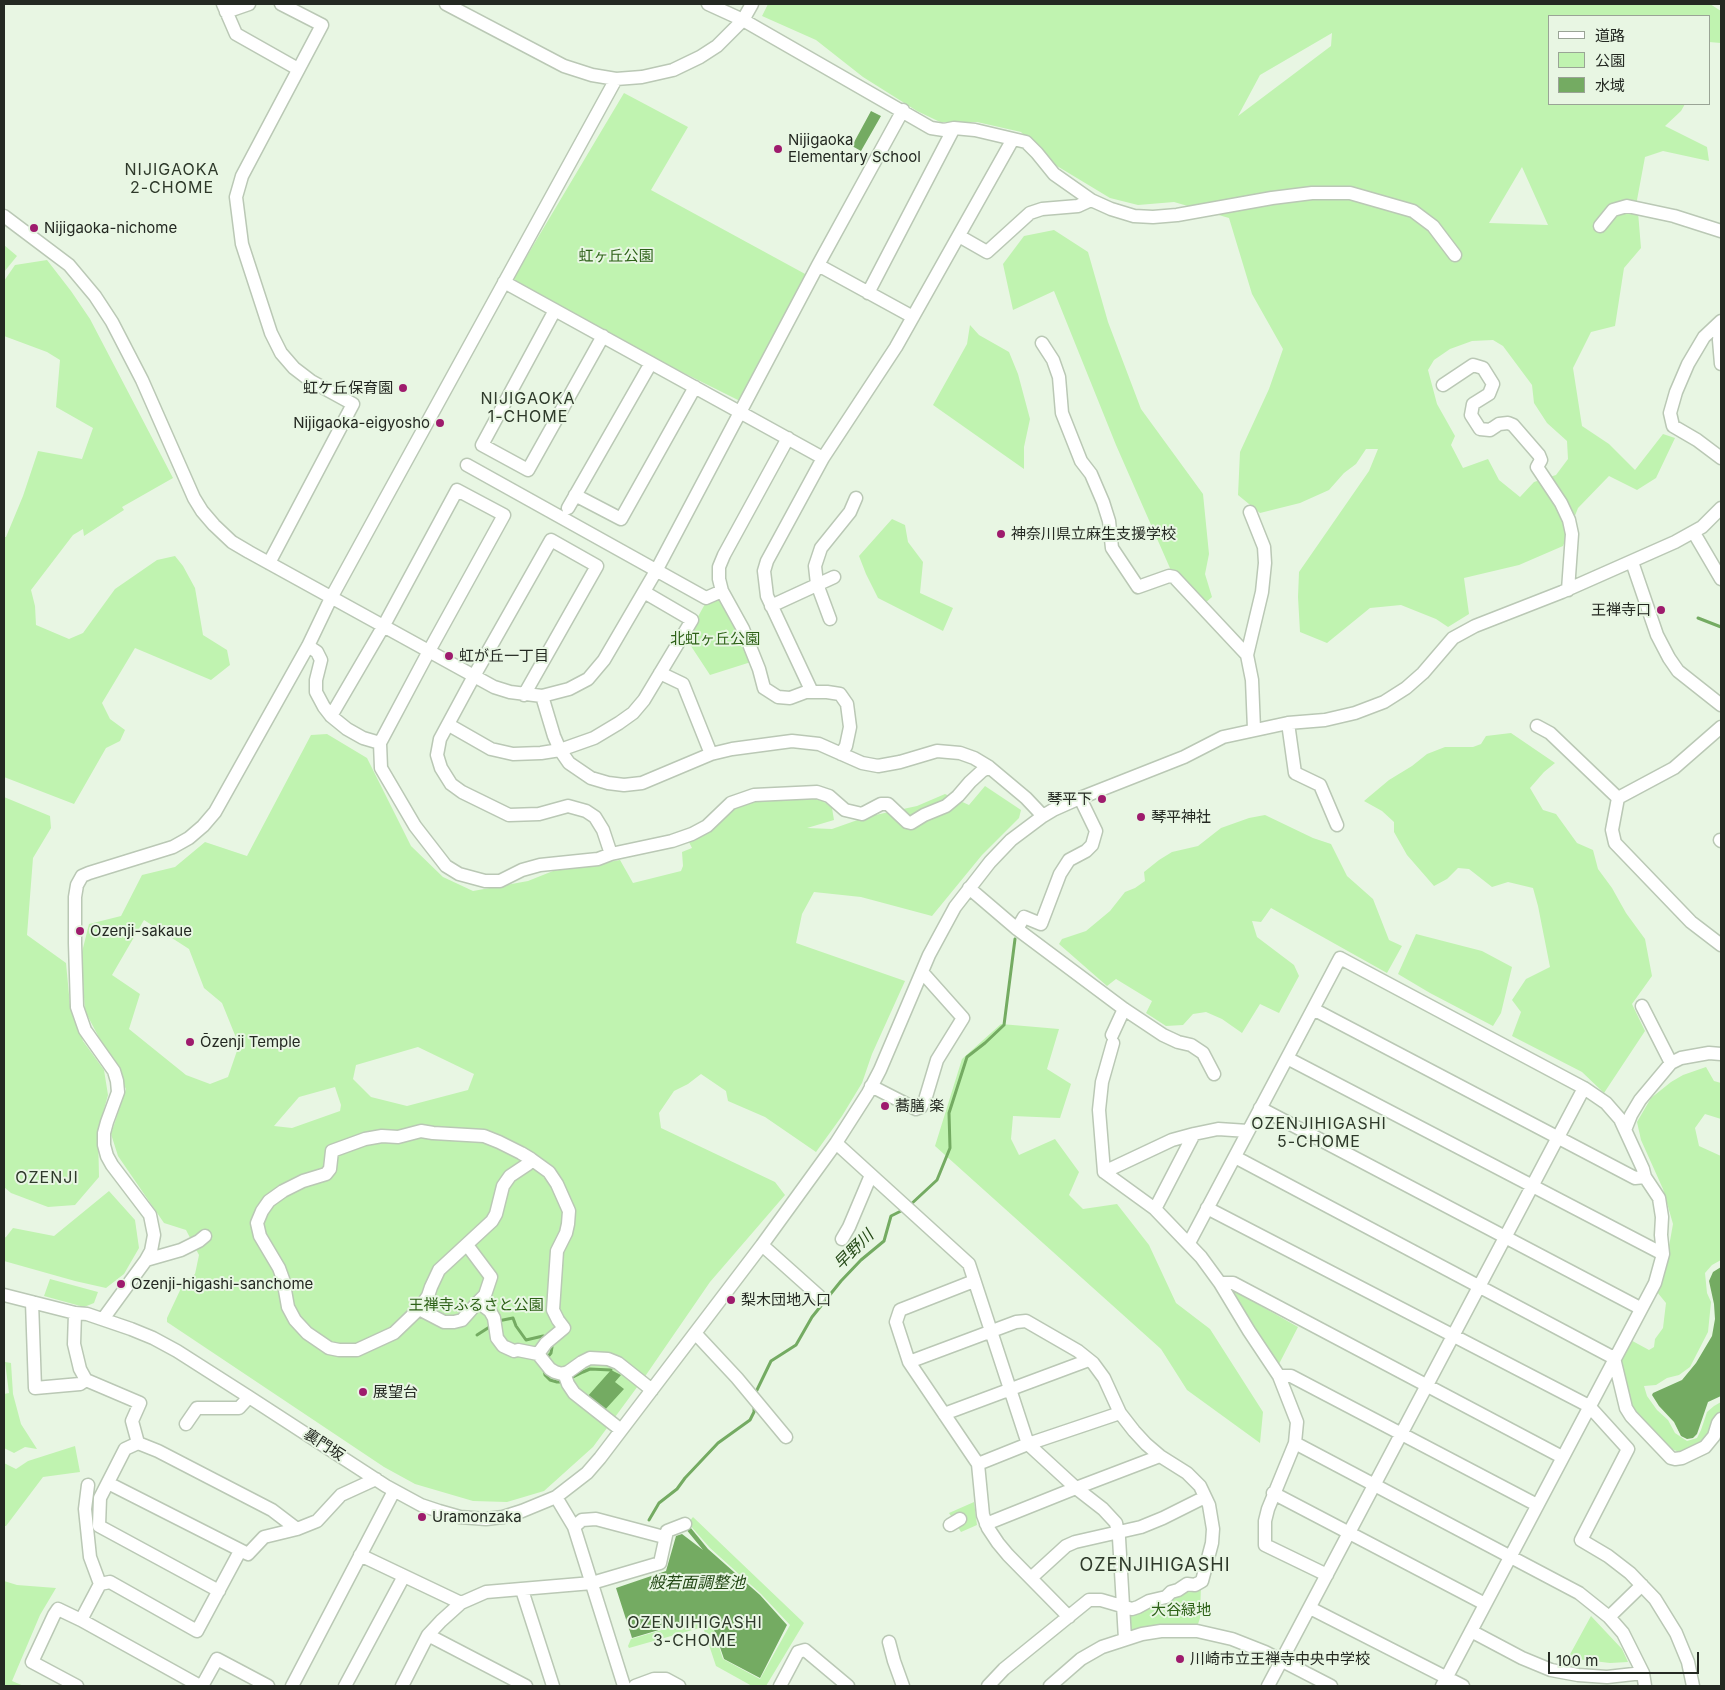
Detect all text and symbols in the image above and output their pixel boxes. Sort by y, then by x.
legend [1548,15,1710,105]
text: 道路 [1595,26,1625,45]
text: 公園 [1595,51,1625,70]
text: 水域 [1595,76,1625,95]
place label: Nijigaoka Elementary School [788,131,921,166]
marker: Nijigaoka Elementary School [772,143,784,155]
district label: NIJIGAOKA 2-CHOME [123,160,221,198]
place label: Nijigaoka-nichome [44,219,177,237]
marker: Nijigaoka-nichome [28,222,40,234]
park label: 虹ヶ丘公園 [579,247,653,265]
place label: 虹ケ丘保育園 [303,379,393,397]
marker: 虹ケ丘保育園 [397,382,409,394]
district label: NIJIGAOKA 1-CHOME [479,389,577,427]
place label: Nijigaoka-eigyosho [293,414,430,432]
marker: Nijigaoka-eigyosho [434,417,446,429]
place label: 神奈川県立麻生支援学校 [1011,525,1176,543]
marker: 神奈川県立麻生支援学校 [995,528,1007,540]
place label: 王禅寺口 [1591,601,1651,619]
marker: 王禅寺口 [1655,604,1667,616]
park label: 北虹ヶ丘公園 [670,630,760,648]
place label: 虹が丘一丁目 [459,647,549,665]
marker: 虹が丘一丁目 [443,650,455,662]
place label: 琴平下 [1047,790,1092,808]
marker: 琴平下 [1096,793,1108,805]
place label: 琴平神社 [1151,808,1211,826]
marker: 琴平神社 [1135,811,1147,823]
place label: Ozenji-sakaue [90,922,192,940]
marker: Ozenji-sakaue [74,925,86,937]
place label: Ōzenji Temple [200,1033,301,1051]
marker: Ōzenji Temple [184,1036,196,1048]
place label: 蕎膳 楽 [895,1097,944,1115]
marker: 蕎膳 楽 [879,1100,891,1112]
district label: OZENJIHIGASHI 5-CHOME [1250,1114,1388,1152]
district label: OZENJI [15,1168,79,1188]
water label: 早野川 [830,1226,878,1274]
place label: Ozenji-higashi-sanchome [131,1275,313,1293]
marker: Ozenji-higashi-sanchome [115,1278,127,1290]
place label: 梨木団地入口 [741,1291,831,1309]
marker: 梨木団地入口 [725,1294,737,1306]
park label: 王禅寺ふるさと公園 [409,1296,543,1314]
place label: 展望台 [373,1383,418,1401]
marker: 展望台 [357,1386,369,1398]
street label: 裏門坂 [300,1425,348,1465]
place label: Uramonzaka [432,1508,522,1526]
marker: Uramonzaka [416,1511,428,1523]
district label: OZENJIHIGASHI [1078,1555,1232,1577]
water label: 般若面調整池 [649,1573,745,1593]
park label: 大谷緑地 [1151,1601,1211,1619]
district label: OZENJIHIGASHI 3-CHOME [626,1613,764,1651]
scale bar [1550,1642,1701,1674]
place label: 川崎市立王禅寺中央中学校 [1190,1650,1370,1668]
text: 100 m [1556,1651,1598,1670]
marker: 川崎市立王禅寺中央中学校 [1174,1653,1186,1665]

